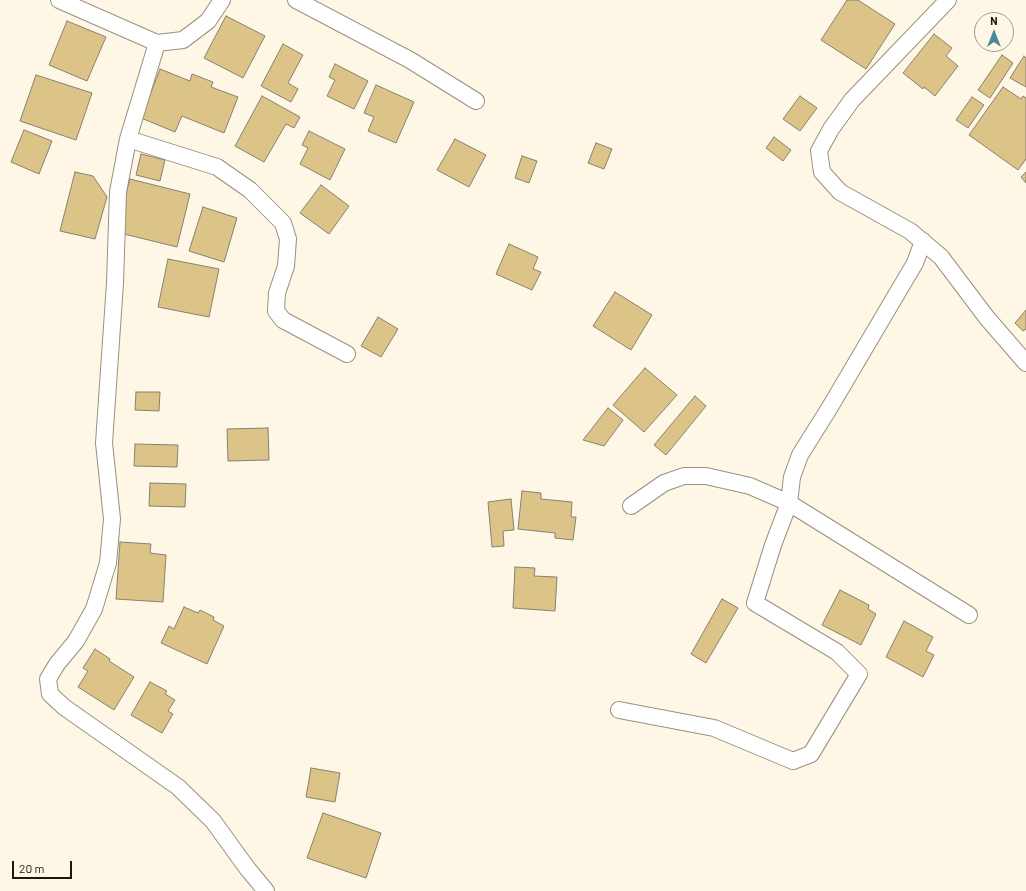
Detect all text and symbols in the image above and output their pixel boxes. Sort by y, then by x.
north arrow [974,12,1014,52]
text: N [990,14,998,27]
scale bar [14,853,74,879]
text: 20 m [19,861,45,875]

